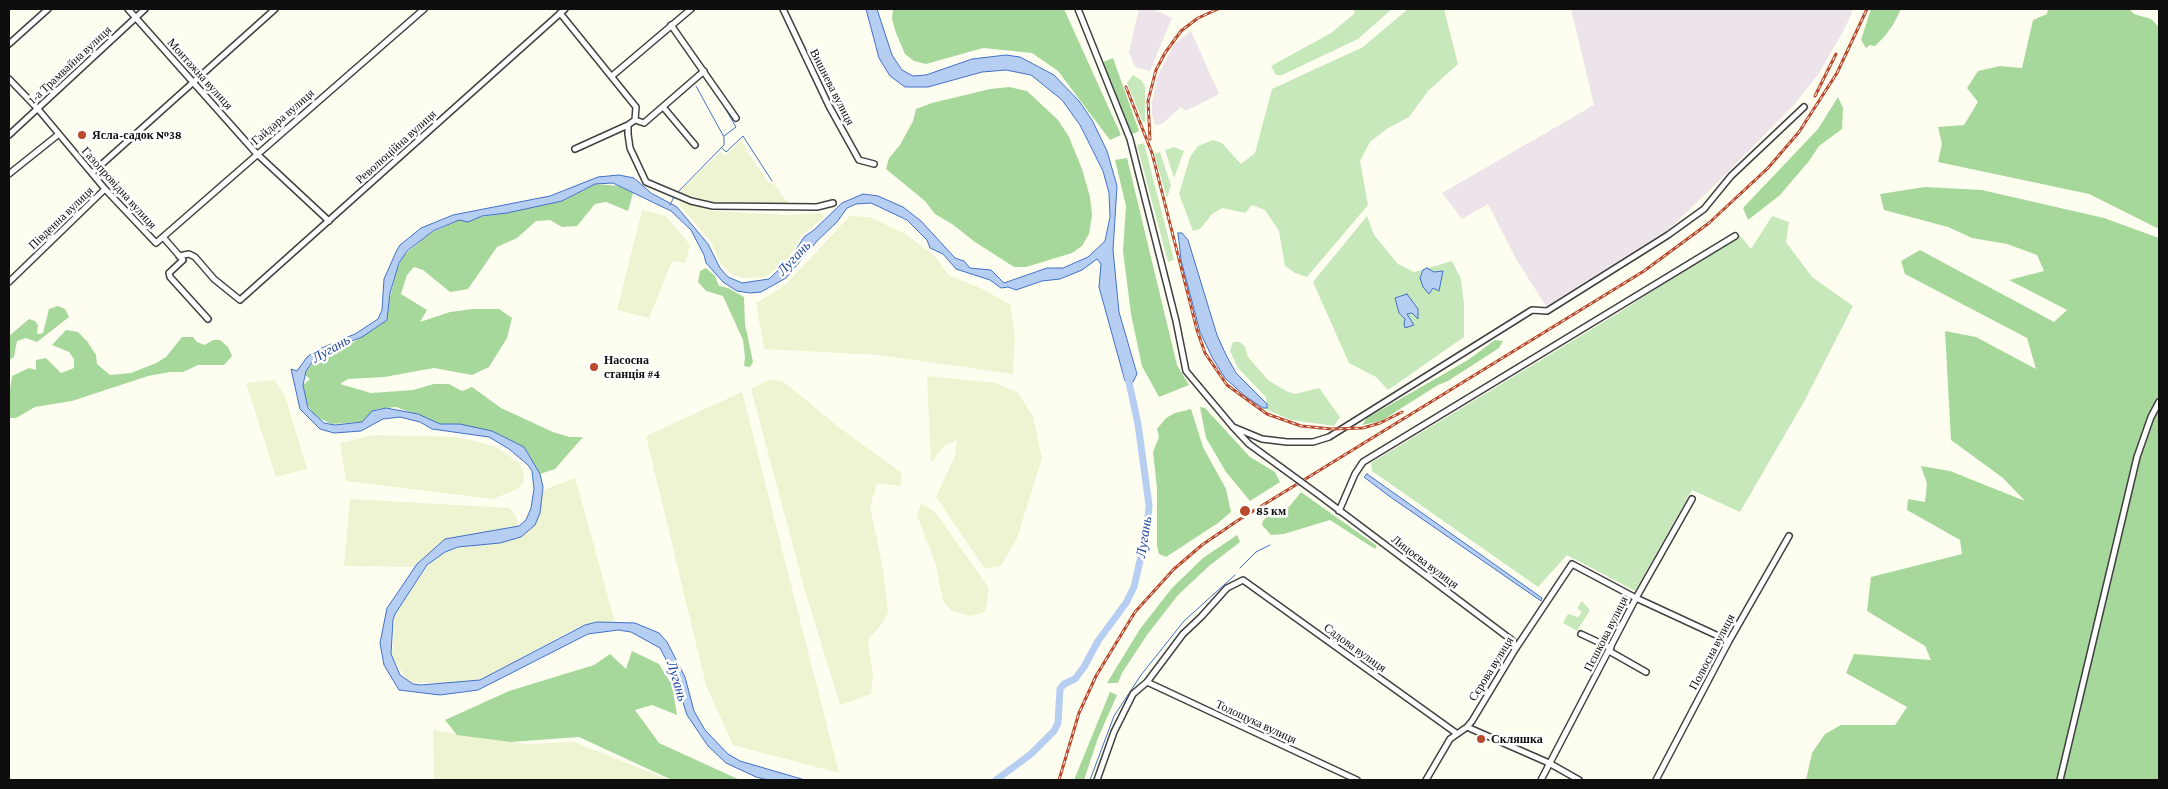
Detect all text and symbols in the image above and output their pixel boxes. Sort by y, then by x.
street label: 1-а Трамвайна вулиця [26,23,114,107]
street label: Монтажна вулиця [164,35,236,113]
street label: Вишнева вулиця [807,46,857,128]
street label: Гайдара вулиця [249,86,317,148]
street label: Революційна вулиця [353,107,439,187]
place label: Ясла-садок №38 [92,128,182,142]
marker: Ясла-садок №38 [76,129,88,141]
street label: Газопровідна вулиця [78,144,160,232]
street label: Південна вулиця [26,184,96,252]
water label: Лугань [774,237,814,279]
water label: Лугань [309,331,353,367]
place label: Насосна станція #4 [604,353,660,381]
marker: Насосна станція #4 [588,361,600,373]
marker: 85 км [1238,504,1252,518]
place label: 85 км [1256,504,1286,518]
water label: Лугань [1132,515,1156,559]
street label: Лицоєва вулиця [1389,532,1461,592]
street label: Пєшкова вулиця [1581,594,1631,674]
street label: Полюсна вулиця [1686,612,1738,692]
street label: Садова вулиця [1321,621,1389,675]
street label: Сєрова вулиця [1465,634,1517,704]
water label: Лугань [663,659,691,703]
street label: Толощука вулиця [1213,697,1299,747]
place label: Скляшка [1491,732,1543,746]
marker: Скляшка [1475,733,1487,745]

